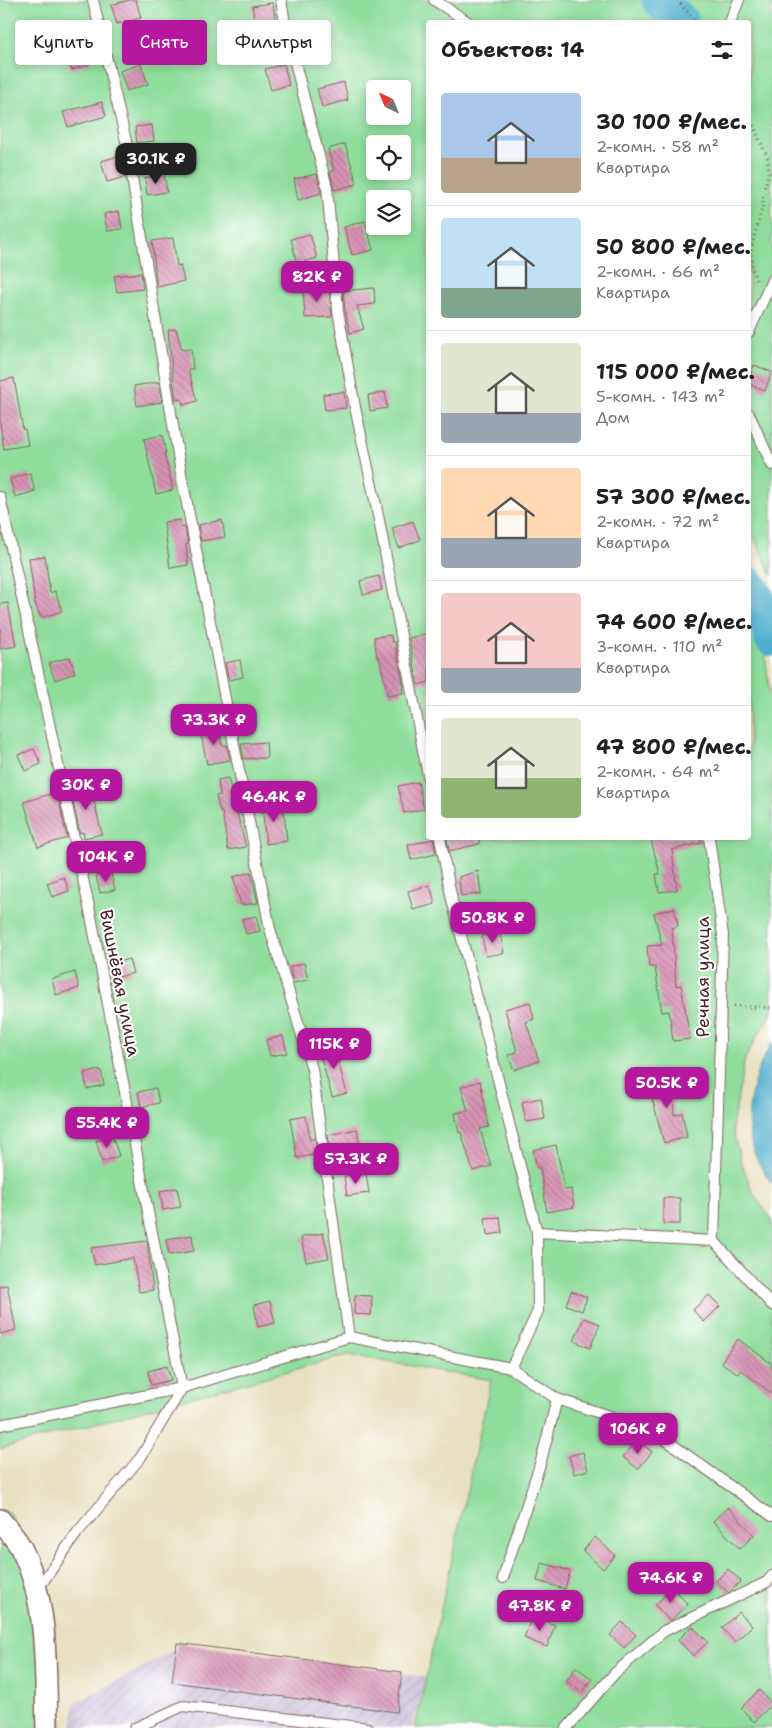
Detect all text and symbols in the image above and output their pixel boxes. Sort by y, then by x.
chip: Купить [15,20,112,65]
chip: Снять [122,20,207,65]
chip: Фильтры [217,20,331,65]
text: Объектов: 14 [441,36,584,64]
icon: filters [708,36,736,64]
north arrow [366,80,411,125]
map controls [366,80,411,235]
text: 30 100 ₽/мес. [596,108,747,136]
icon: home [481,113,541,173]
button: locate [366,135,411,180]
text: 2-комн. · 58 m² [596,136,719,157]
pin: 30.1K ₽ [110,142,202,185]
text: 30.1K ₽ [126,148,186,169]
text: Квартира [596,157,670,178]
button: layers [366,190,411,235]
text: 50 800 ₽/мес. [596,233,751,261]
icon: home [481,238,541,298]
pin: 82K ₽ [282,260,352,303]
text: 2-комн. · 66 m² [596,261,720,282]
text: 82K ₽ [292,266,342,287]
text: Квартира [596,282,670,303]
text: 115 000 ₽/мес. [596,358,755,386]
icon: home [481,363,541,423]
text: 5-комн. · 143 m² [596,386,725,407]
text: Дом [596,407,630,428]
text: 57 300 ₽/мес. [596,483,751,511]
icon: home [481,488,541,548]
text: 2-комн. · 72 m² [596,511,719,532]
text: Квартира [596,532,670,553]
text: 74 600 ₽/мес. [596,608,752,636]
icon: home [481,613,541,673]
text: 3-комн. · 110 m² [596,636,723,657]
text: Квартира [596,657,670,678]
pin: 73.3K ₽ [168,704,260,746]
text: 73.3K ₽ [182,709,246,730]
text: 47 800 ₽/мес. [596,733,752,761]
icon: home [481,738,541,798]
text: 2-комн. · 64 m² [596,761,720,782]
pin: 30K ₽ [51,768,121,811]
text: 30K ₽ [61,774,111,795]
pin: 46.4K ₽ [228,780,320,823]
text: Квартира [596,782,670,803]
text: 46.4K ₽ [242,786,306,807]
pin: 104K ₽ [65,840,147,883]
text: 104K ₽ [78,846,134,867]
pin: 50.8K ₽ [447,902,539,944]
street label: Вишнёвая улица [94,907,146,1059]
text: 50.8K ₽ [461,907,525,928]
street label: Речная улица [691,916,715,1038]
pin: 115K ₽ [293,1028,375,1070]
text: 115K ₽ [308,1033,360,1054]
pin: 50.5K ₽ [621,1066,713,1109]
text: 50.5K ₽ [636,1072,698,1093]
pin: 55.4K ₽ [61,1106,153,1149]
text: 55.4K ₽ [76,1112,138,1133]
pin: 57.3K ₽ [310,1142,402,1185]
text: 57.3K ₽ [325,1148,387,1169]
pin: 106K ₽ [597,1412,679,1455]
text: 106K ₽ [610,1418,666,1439]
pin: 74.6K ₽ [625,1562,717,1604]
text: 74.6K ₽ [639,1567,703,1588]
pin: 47.8K ₽ [494,1590,586,1632]
text: 47.8K ₽ [508,1595,572,1616]

